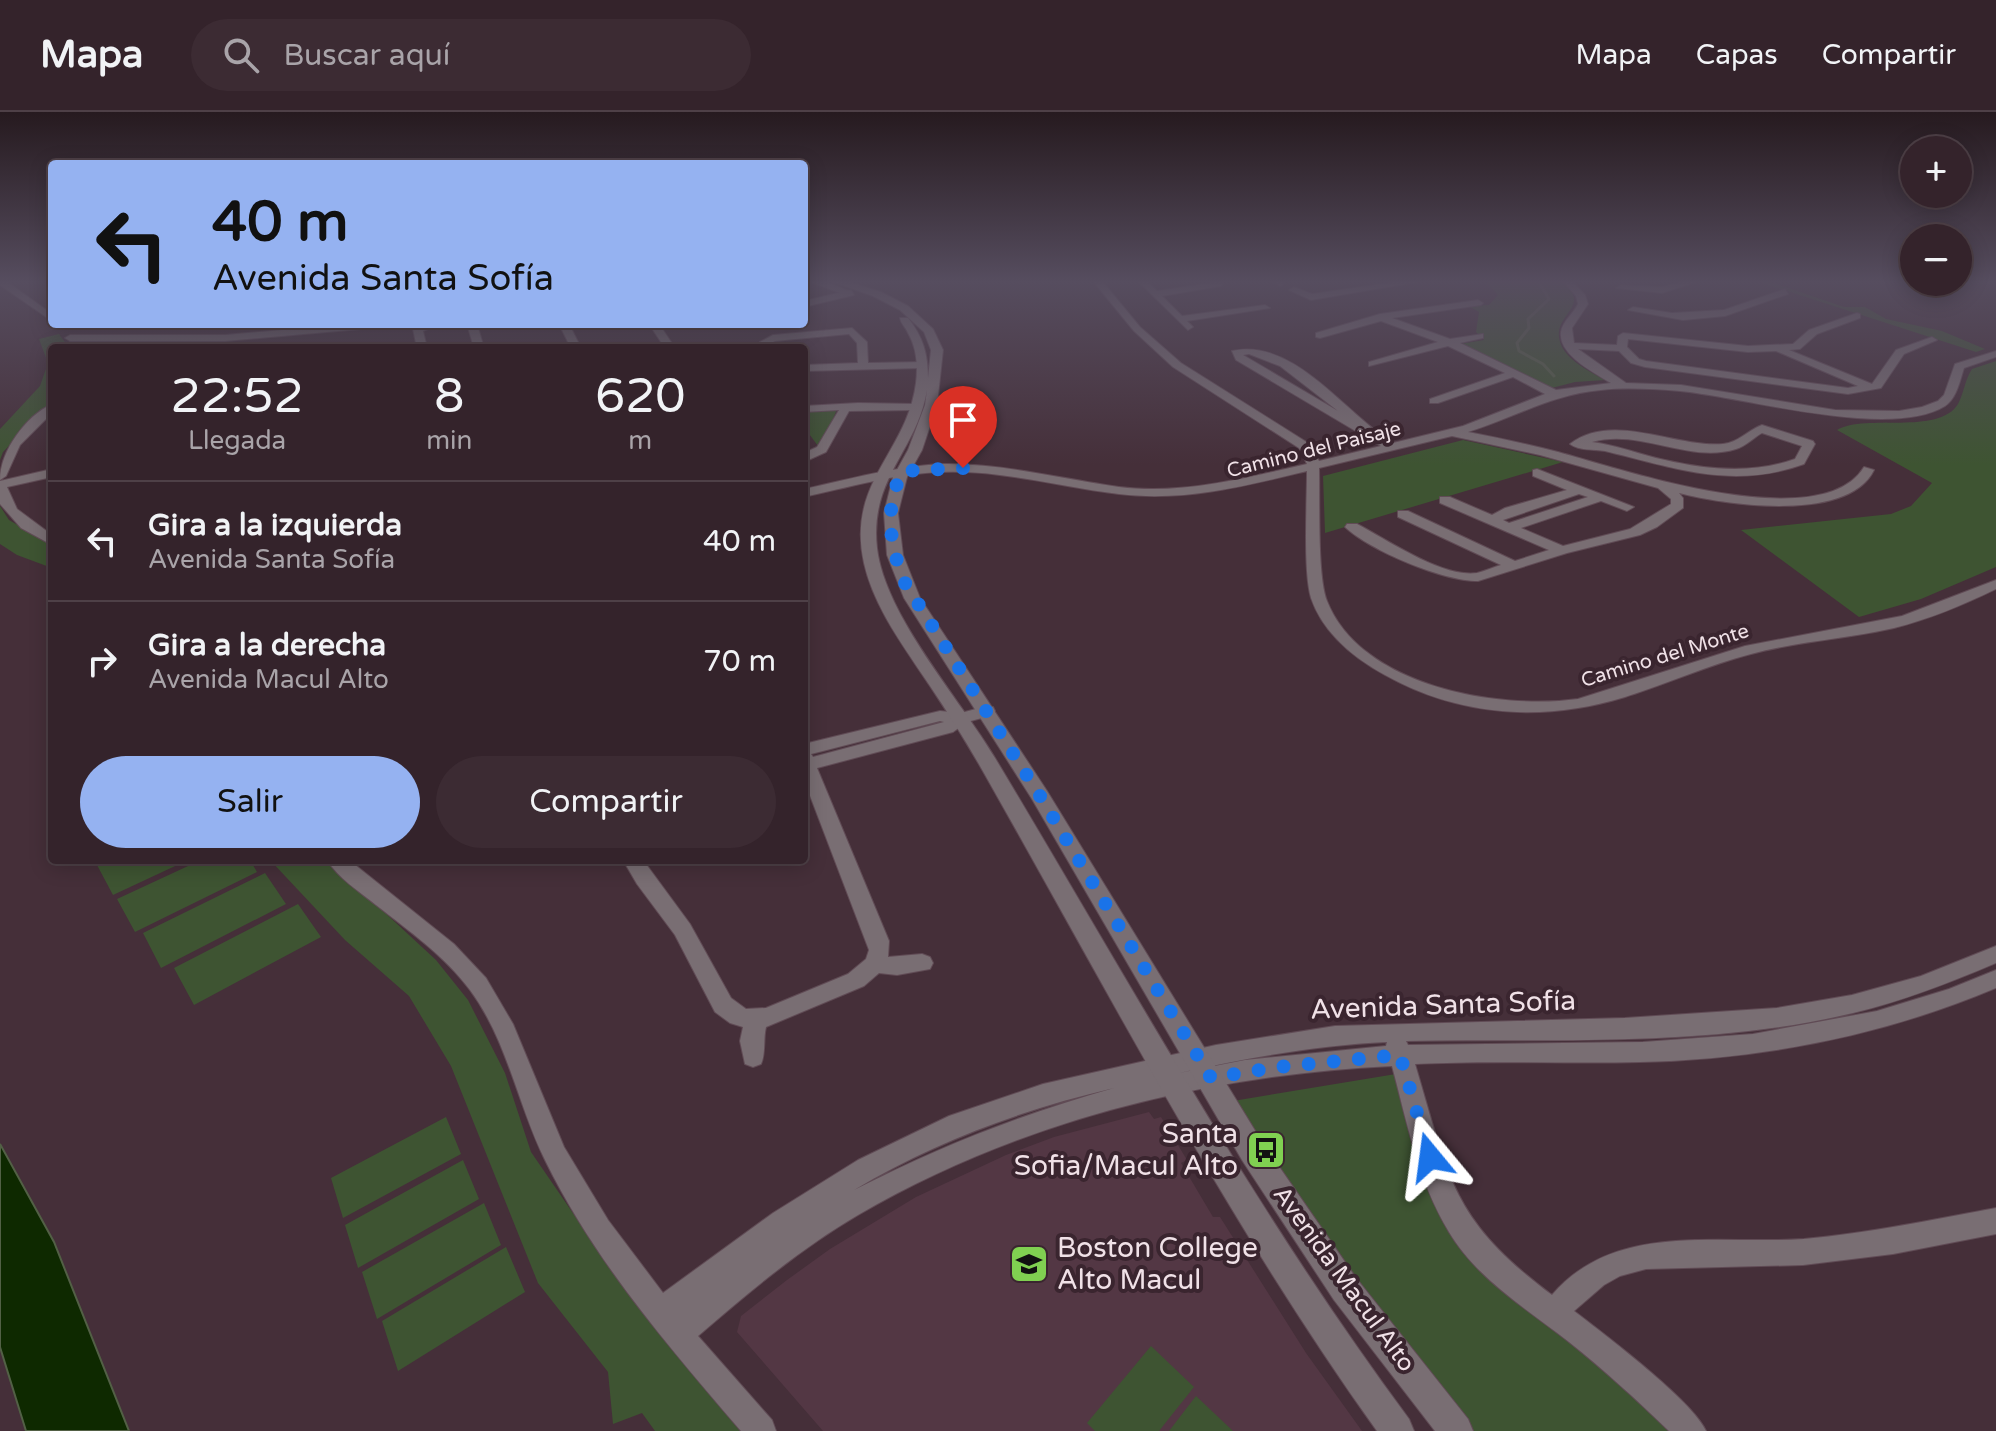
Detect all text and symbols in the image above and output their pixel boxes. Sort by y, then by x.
search box [191,19,751,91]
text: Mapa [40,32,143,78]
icon: search [219,33,263,77]
text: Buscar aquí [283,37,450,74]
text: Mapa [1575,38,1652,72]
text: Capas [1696,38,1778,72]
text: Compartir [1822,38,1956,72]
map controls [1900,136,1972,296]
button: + [1900,136,1972,208]
text: 40 m [212,189,348,256]
icon: left [80,192,184,296]
button: − [1900,224,1972,296]
text: Avenida Santa Sofía [212,257,554,300]
text: 22:52 [171,368,304,426]
text: 8 [434,368,464,426]
text: 620 [595,368,685,426]
pin [929,386,997,468]
icon: arrive [941,398,985,442]
street label: Camino del Paisaje [1224,417,1404,483]
text: Llegada [188,425,286,456]
text: min [426,425,472,456]
text: m [628,425,652,456]
text: Gira a la izquierda [148,507,402,544]
icon: left [80,519,124,563]
text: 40 m [703,523,776,560]
text: Avenida Santa Sofía [148,544,395,575]
street label: Camino del Monte [1578,619,1752,693]
text: Gira a la derecha [148,627,386,664]
icon: right [80,639,124,683]
text: 70 m [703,643,776,680]
text: Avenida Macul Alto [148,664,389,695]
button: Salir [80,756,420,848]
button: Compartir [436,756,776,848]
street label: Avenida Santa Sofía [1309,983,1577,1027]
position arrow [1388,1115,1472,1199]
place label: Santa Sofia/Macul Alto [1014,1117,1238,1183]
bus stop icon: Santa Sofia/Macul Alto [1245,1129,1287,1171]
street label: Avenida Macul Alto [1267,1181,1421,1377]
place label: Boston College Alto Macul [1057,1231,1258,1297]
school or university icon: Boston College Alto Macul [1008,1243,1050,1285]

